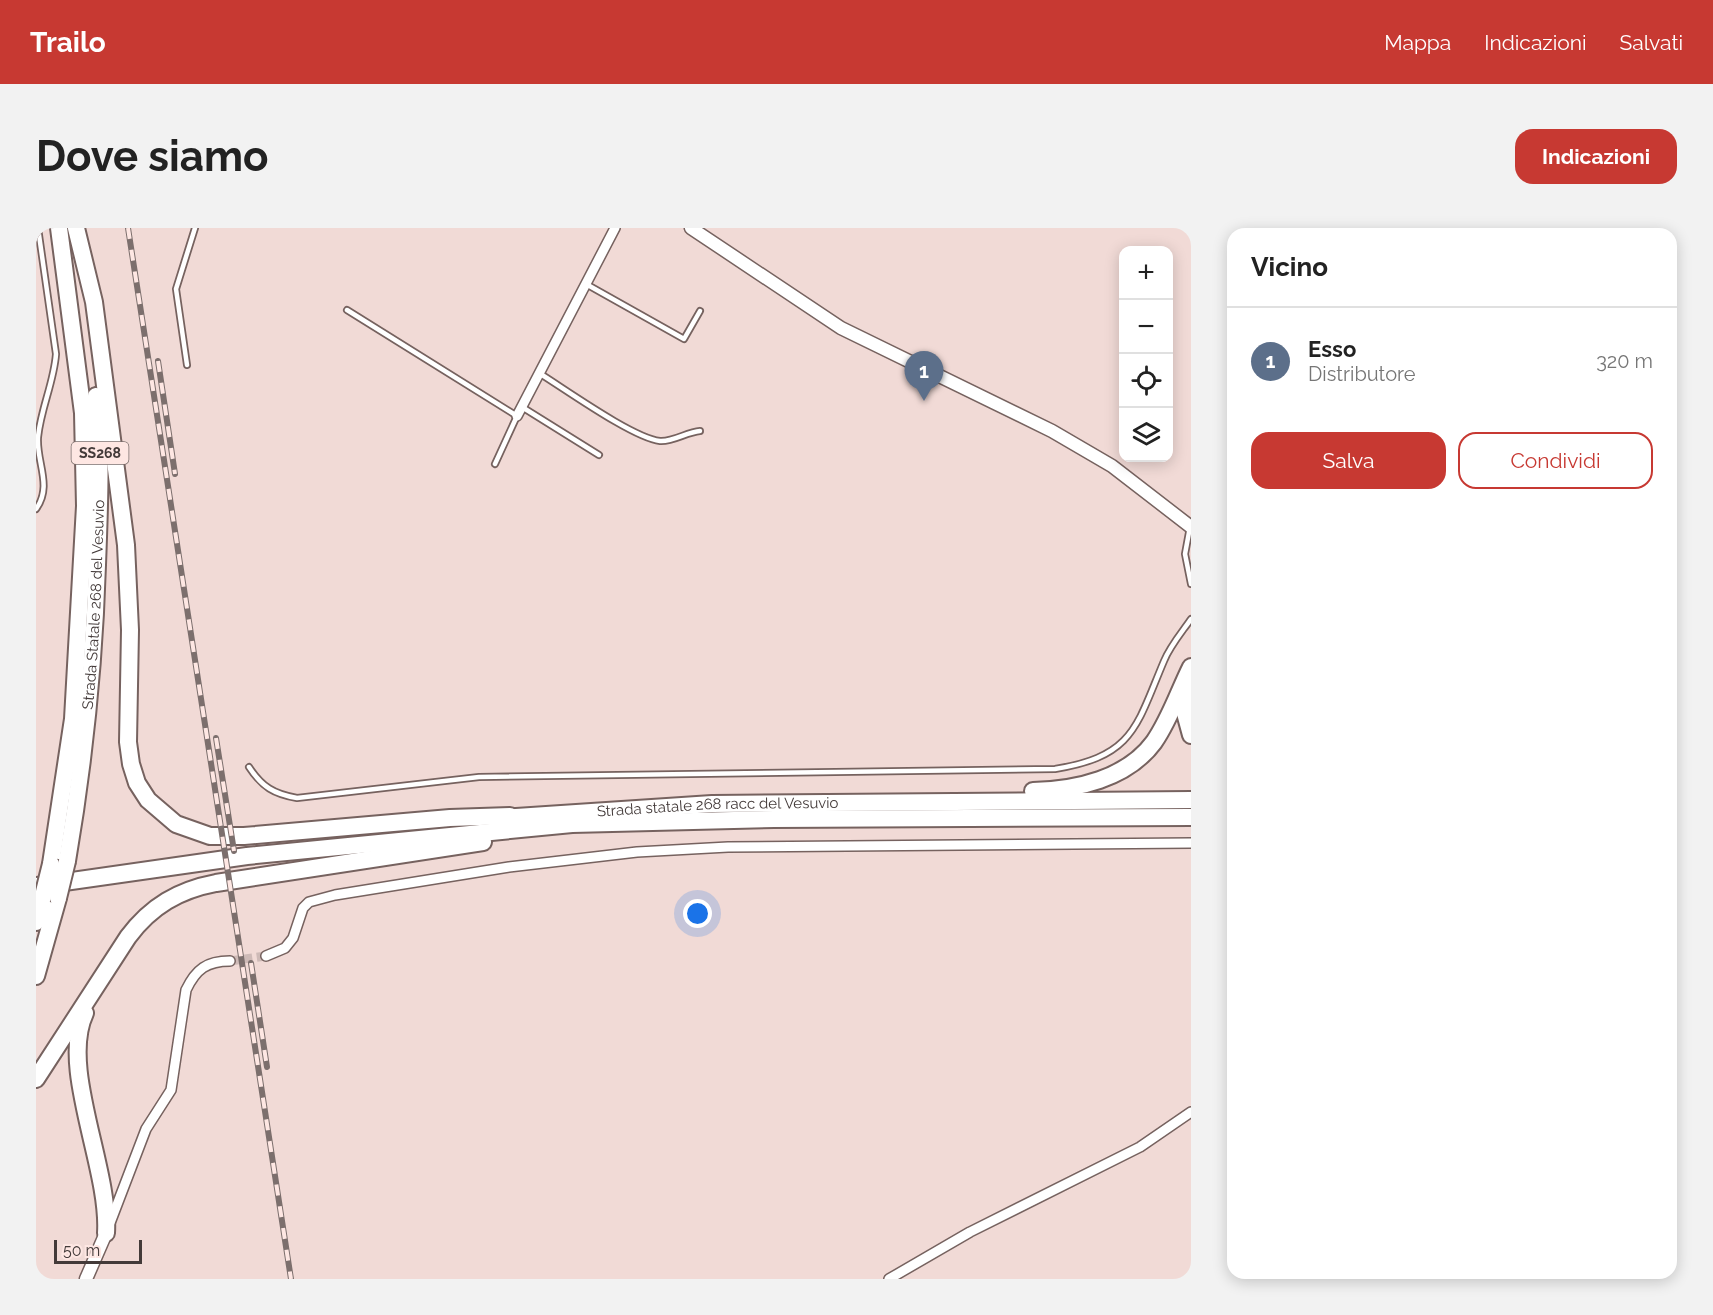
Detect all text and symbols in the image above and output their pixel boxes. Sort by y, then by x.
text: Trailo [30,26,106,59]
text: Mappa [1384,30,1451,55]
text: Indicazioni [1484,30,1587,55]
text: Salvati [1620,30,1683,55]
button: Indicazioni [1515,129,1677,184]
text: Dove siamo [36,132,268,181]
map controls [1119,246,1173,462]
button: + [1119,246,1173,300]
text: Vicino [1251,252,1328,282]
button: − [1119,300,1173,354]
text: Esso [1308,336,1356,362]
text: 1 [1266,349,1275,373]
text: 320 m [1596,349,1653,373]
pin: 1 [904,352,944,401]
button: locate [1119,354,1173,408]
text: Distributore [1308,362,1415,386]
button: layers [1119,408,1173,462]
button: Salva [1251,432,1446,489]
button: Condividi [1458,432,1653,489]
road number: SS268 [72,442,128,464]
street label: Strada Statale 268 del Vesuvio [79,499,108,710]
street label: Strada statale 268 racc del Vesuvio [596,794,839,821]
your location [683,899,712,928]
scale bar [54,1237,142,1264]
text: 50 m [63,1241,100,1260]

